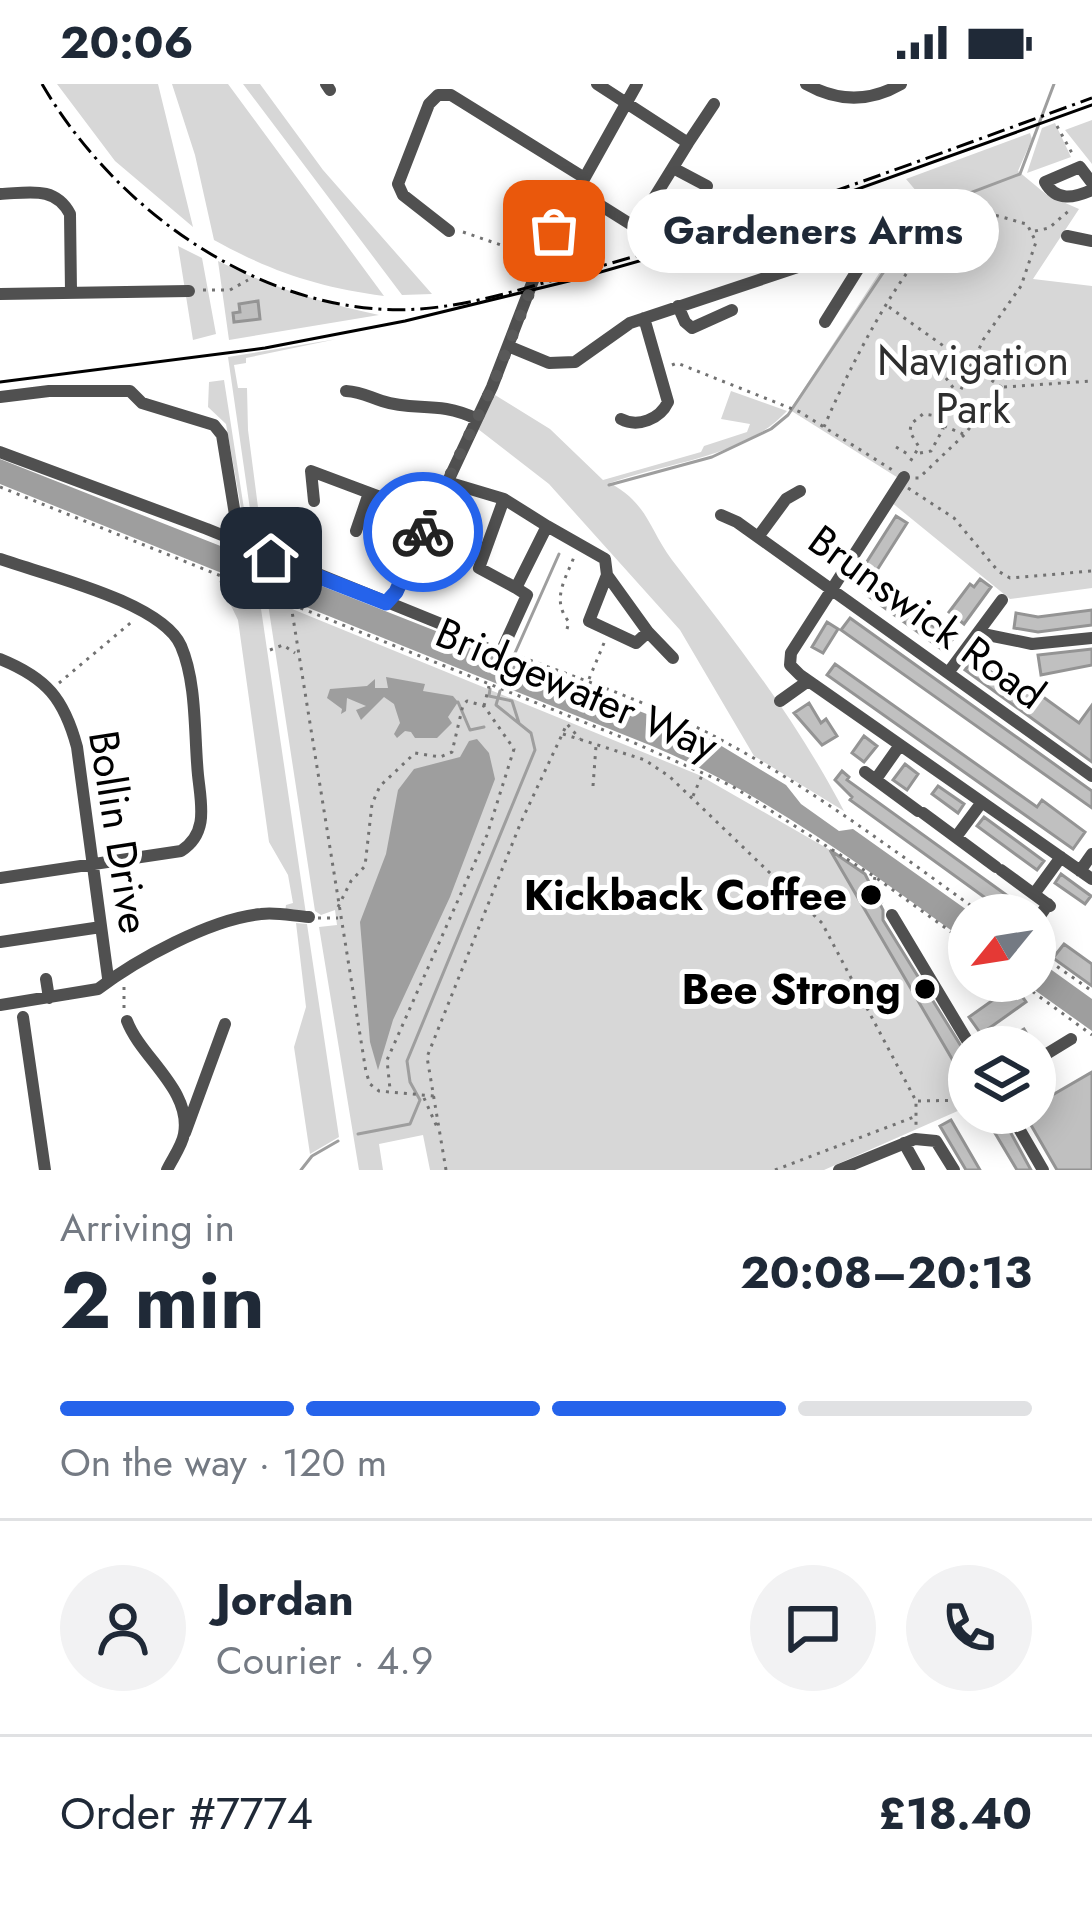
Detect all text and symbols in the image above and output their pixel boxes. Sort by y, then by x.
text: 20:06 [60,10,194,75]
pin [503,180,605,282]
callout: Gardeners Arms [626,189,998,273]
icon: bag [521,198,587,264]
text: Gardeners Arms [663,202,963,259]
park label: Navigation Park [877,330,1069,439]
courier [363,472,483,592]
icon: bike [390,499,456,565]
pin [220,507,322,609]
street label: Brunswick Road [796,510,1058,724]
icon: home [238,525,304,591]
street label: Bridgewater Way [427,602,728,776]
street label: Bollin Drive [73,726,165,938]
place label: Kickback Coffee [524,865,847,926]
marker: Kickback Coffee [858,882,884,908]
north arrow [948,894,1056,1002]
map controls [948,894,1056,1134]
place label: Bee Strong [682,959,901,1020]
marker: Bee Strong [912,976,938,1002]
button: layers [948,1026,1056,1134]
text: Arriving in [60,1199,235,1256]
text: 20:08–20:13 [740,1240,1032,1305]
text: 2 min [60,1245,265,1357]
text: On the way · 120 m [60,1434,387,1491]
button: person [60,1565,186,1691]
button: chat [750,1565,876,1691]
button: phone [906,1565,1032,1691]
text: Jordan [216,1567,354,1632]
text: Courier · 4.9 [216,1632,433,1689]
text: Order #7774 [60,1781,313,1846]
text: £18.40 [878,1781,1032,1846]

